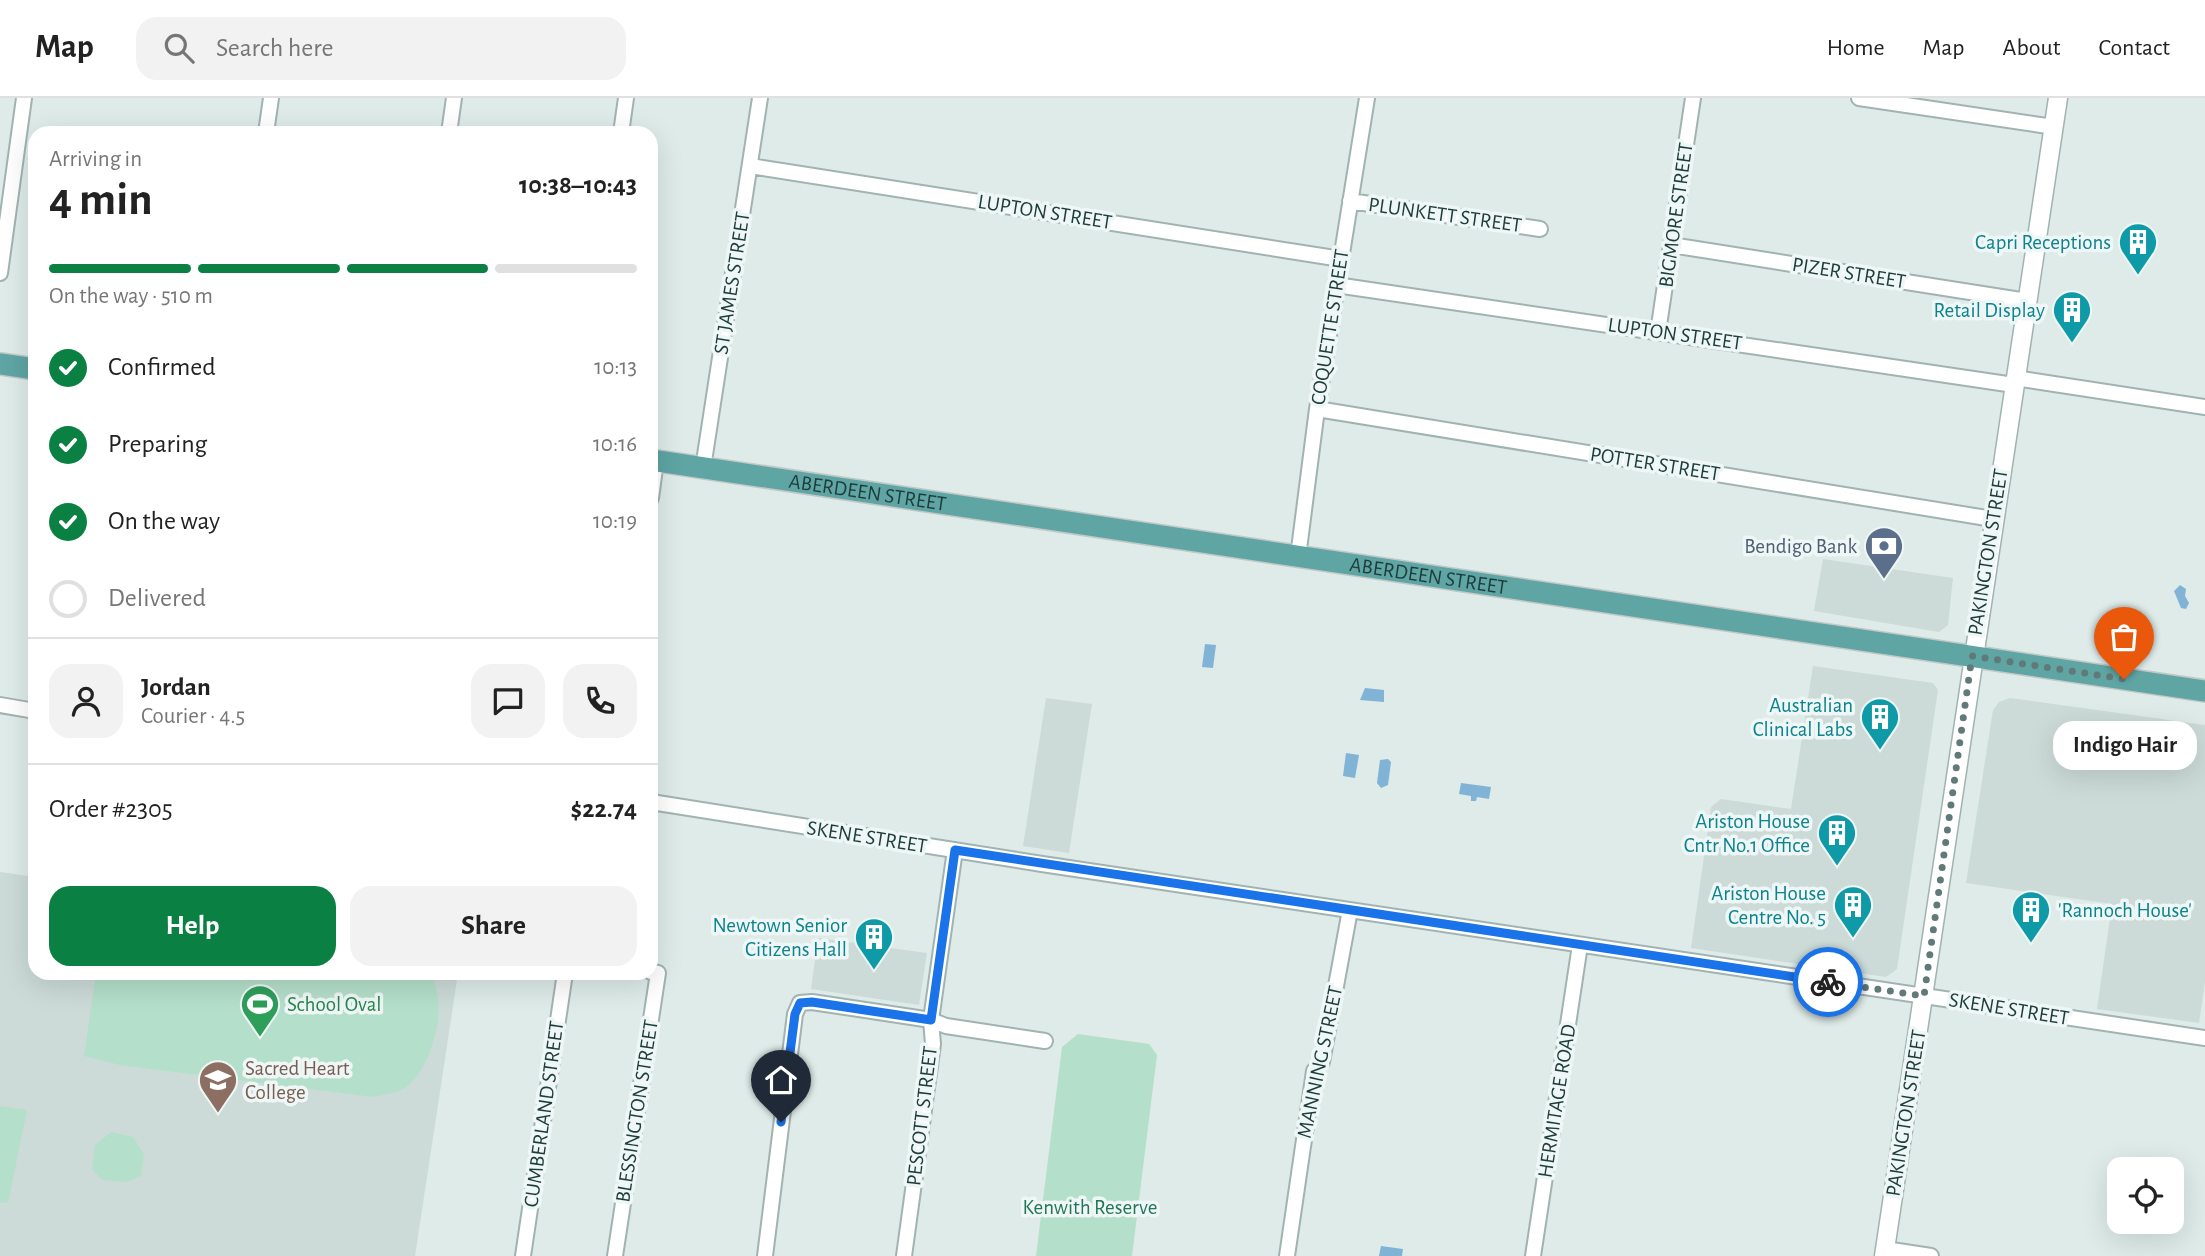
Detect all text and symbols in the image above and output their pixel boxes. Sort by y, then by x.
search box [136,17,626,80]
icon: search [160,29,198,67]
text: Map [35,31,94,64]
text: Search here [216,35,334,61]
text: Home [1827,36,1885,60]
text: Map [1923,36,1965,60]
text: About [2003,36,2060,60]
text: Contact [2098,36,2170,60]
street label: BIGMORE STREET [1655,141,1697,289]
text: Arriving in [49,148,142,171]
text: 10:38–10:43 [519,172,637,198]
text: 4 min [49,177,153,223]
street label: LUPTON STREET [976,191,1114,233]
street label: PLUNKETT STREET [1367,194,1523,236]
street label: ST JAMES STREET [710,210,754,356]
building icon: Capri Receptions [2117,221,2159,276]
place label: Capri Receptions [1975,232,2111,253]
street label: COQUETTE STREET [1307,248,1353,406]
street label: PIZER STREET [1791,254,1907,292]
text: On the way · 510 m [49,285,213,308]
building icon: Retail Display [2051,289,2093,344]
place label: Retail Display [1934,300,2045,321]
street label: LUPTON STREET [1606,314,1744,354]
icon: check [49,349,87,387]
text: Confirmed [108,354,216,380]
text: 10:13 [594,356,637,379]
icon: check [49,426,87,464]
text: Preparing [108,431,207,457]
text: 10:16 [593,433,637,456]
street label: POTTER STREET [1589,443,1721,485]
street label: PAKINGTON STREET [1964,467,2012,637]
street label: ABERDEEN STREET [787,470,948,514]
icon: check [49,503,87,541]
text: On the way [108,508,220,534]
text: 10:19 [593,510,637,533]
bank icon: Bendigo Bank [1863,525,1905,580]
place label: Bendigo Bank [1744,536,1857,557]
street label: ABERDEEN STREET [1348,553,1509,598]
text: Delivered [108,585,206,611]
pin [2094,607,2154,679]
icon: bag [2105,618,2143,656]
button: person [49,664,123,738]
button: chat [471,664,545,738]
button: phone [563,664,637,738]
text: Jordan [141,674,211,700]
place label: Australian Clinical Labs [1753,695,1853,740]
building icon: Australian Clinical Labs [1859,696,1901,751]
text: Courier · 4.5 [141,705,245,728]
callout: Indigo Hair [2052,721,2196,770]
text: Indigo Hair [2073,734,2177,757]
text: Order #2305 [49,796,173,822]
text: $22.74 [571,796,637,822]
place label: Ariston House Cntr No.1 Office [1684,811,1810,856]
building icon: Ariston House Cntr No.1 Office [1816,812,1858,867]
street label: SKENE STREET [805,817,929,857]
place label: Ariston House Centre No. 5 [1711,883,1826,928]
building icon: Ariston House Centre No. 5 [1832,884,1874,939]
button: Help [49,886,336,966]
button: Share [350,886,637,966]
building icon: 'Rannoch House' [2010,889,2052,944]
place label: 'Rannoch House' [2058,900,2192,921]
place label: Newtown Senior Citizens Hall [712,915,847,960]
building icon: Newtown Senior Citizens Hall [853,916,895,971]
courier [1793,947,1863,1017]
icon: bike [1809,963,1847,1001]
sports icon: School Oval [239,983,281,1038]
street label: MANNING STREET [1294,984,1346,1140]
street label: SKENE STREET [1947,989,2071,1029]
place label: School Oval [287,994,382,1015]
street label: BLESSINGTON STREET [612,1018,662,1204]
street label: CUMBERLAND STREET [521,1019,567,1209]
street label: HERMITAGE ROAD [1534,1023,1580,1179]
street label: PAKINGTON STREET [1882,1028,1930,1198]
street label: PESCOTT STREET [903,1045,941,1187]
pin [751,1050,811,1122]
place label: Sacred Heart College [245,1058,350,1103]
school or university icon: Sacred Heart College [197,1059,239,1114]
icon: home [762,1061,800,1099]
map controls [2107,1157,2184,1234]
button: locate [2107,1157,2184,1234]
park label: Kenwith Reserve [1023,1197,1157,1218]

